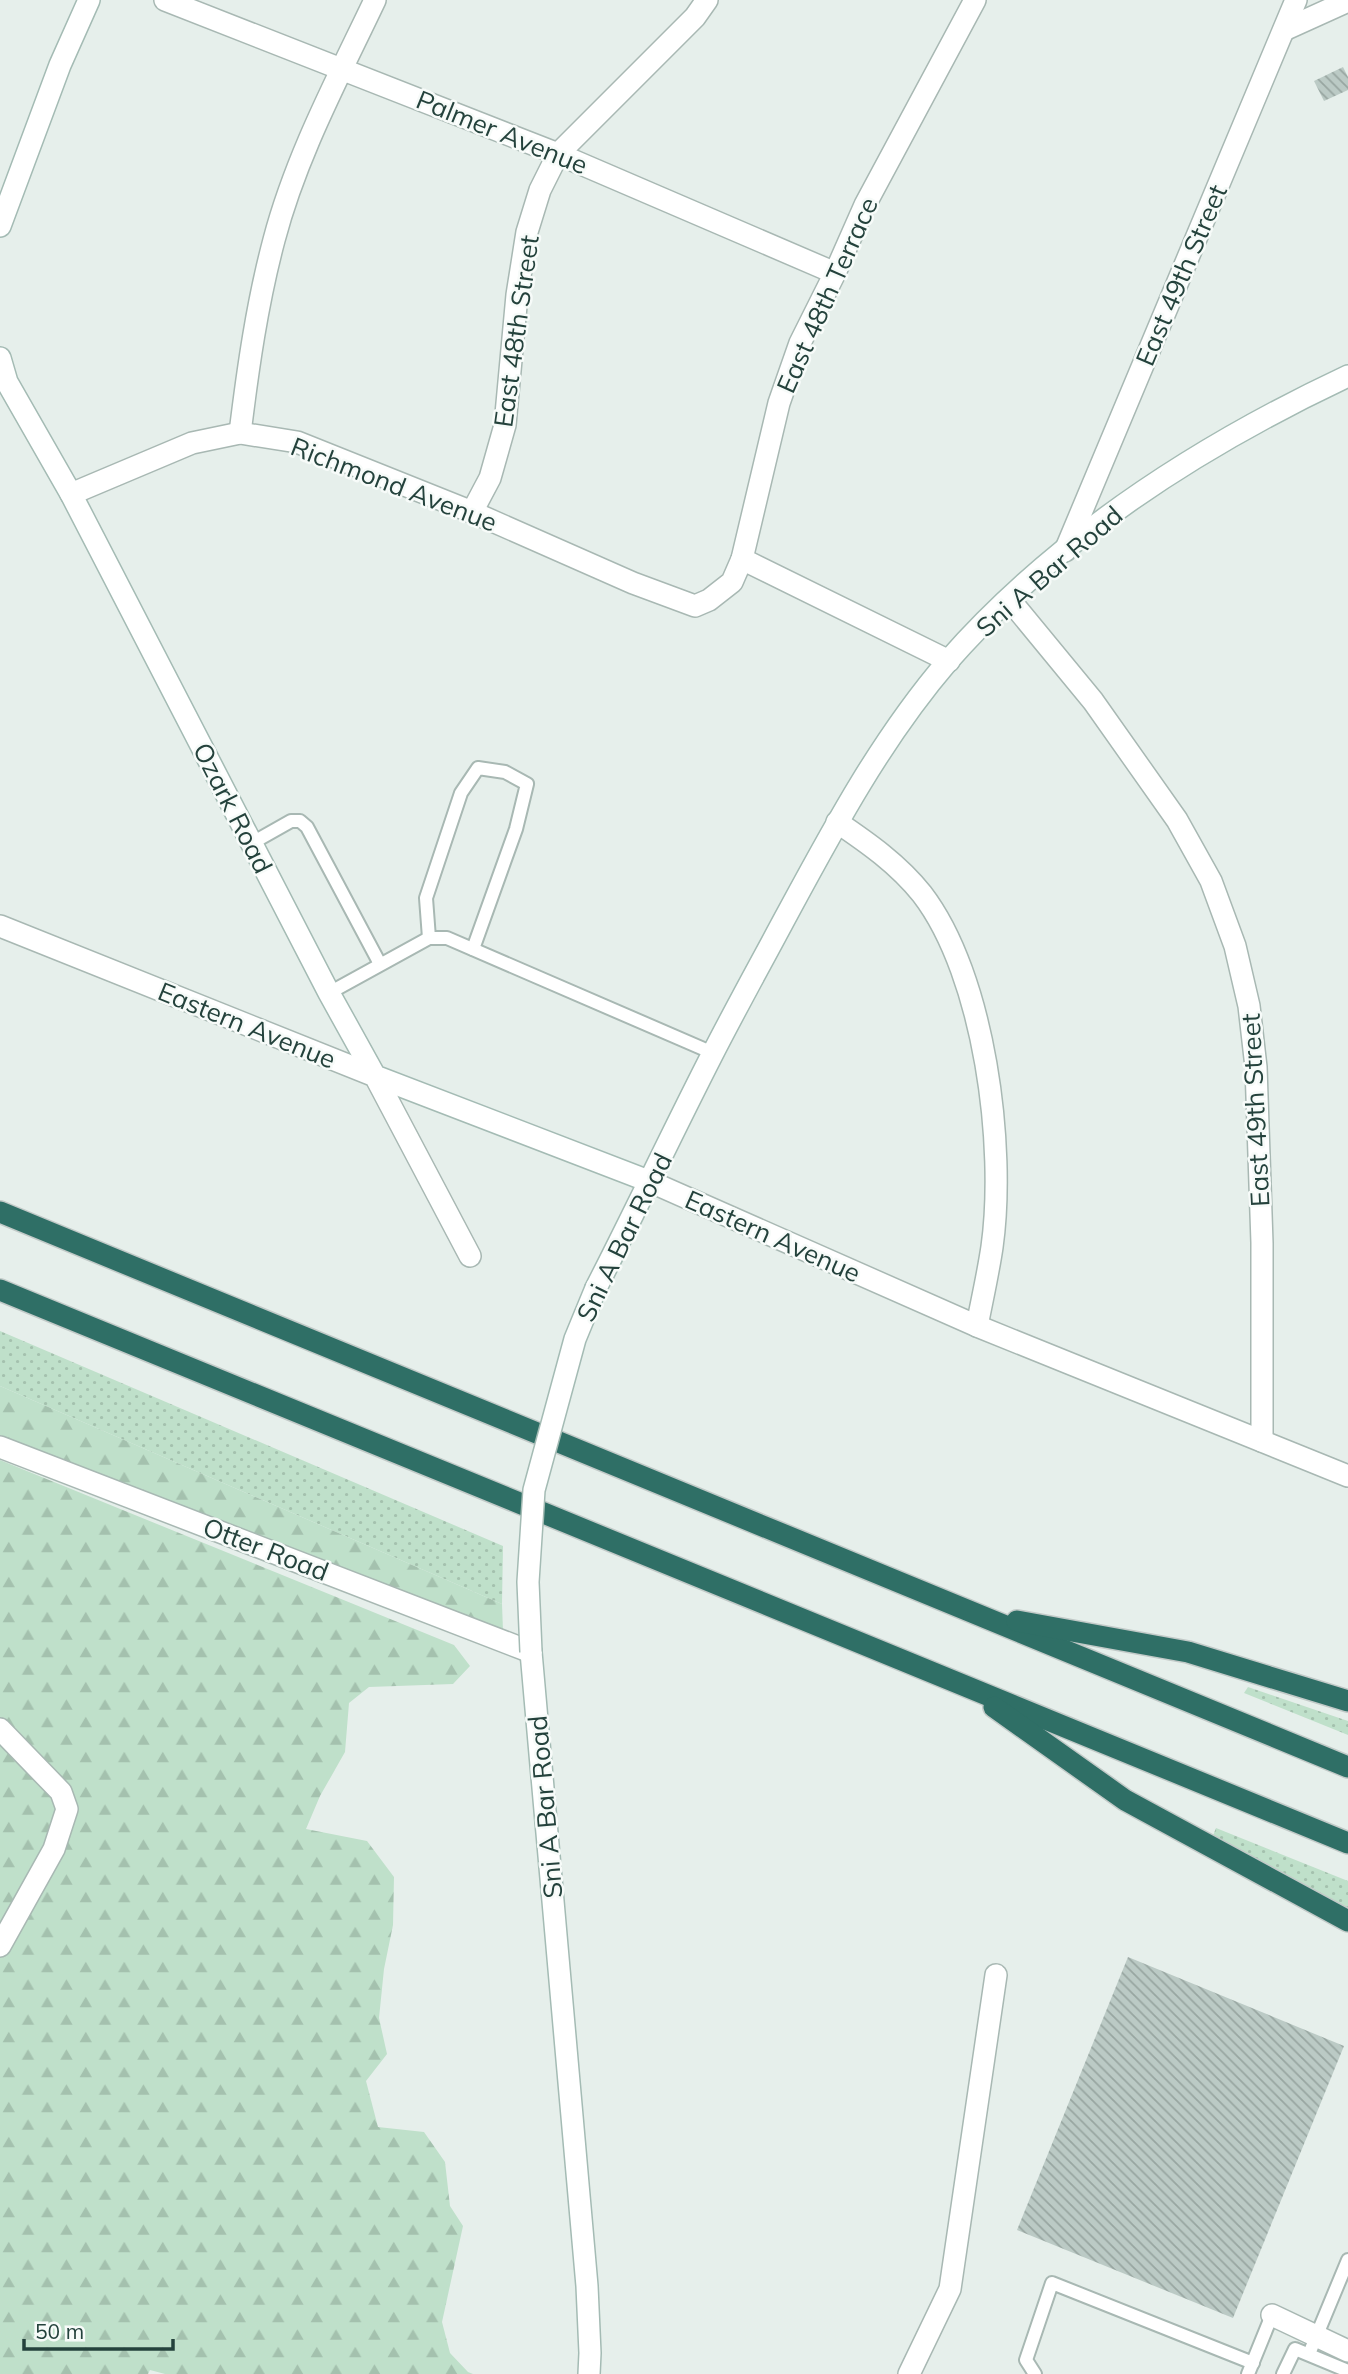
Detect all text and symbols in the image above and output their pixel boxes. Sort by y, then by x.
street label: Palmer Avenue [412,83,592,181]
street label: East 49th Street [1128,179,1234,371]
street label: East 48th Terrace [769,192,885,398]
street label: East 48th Street [486,233,546,429]
street label: Richmond Avenue [286,430,502,538]
street label: Sni A Bar Road [969,498,1129,644]
street label: Ozark Road [186,737,280,879]
street label: Eastern Avenue [153,974,341,1076]
street label: East 49th Street [1233,1012,1277,1208]
street label: Sni A Bar Road [569,1147,679,1327]
street label: Eastern Avenue [680,1183,866,1289]
street label: Otter Road [199,1510,333,1588]
street label: Sni A Bar Road [521,1714,569,1900]
scale bar [24,2308,173,2352]
text: 50 m [35,2318,84,2344]

